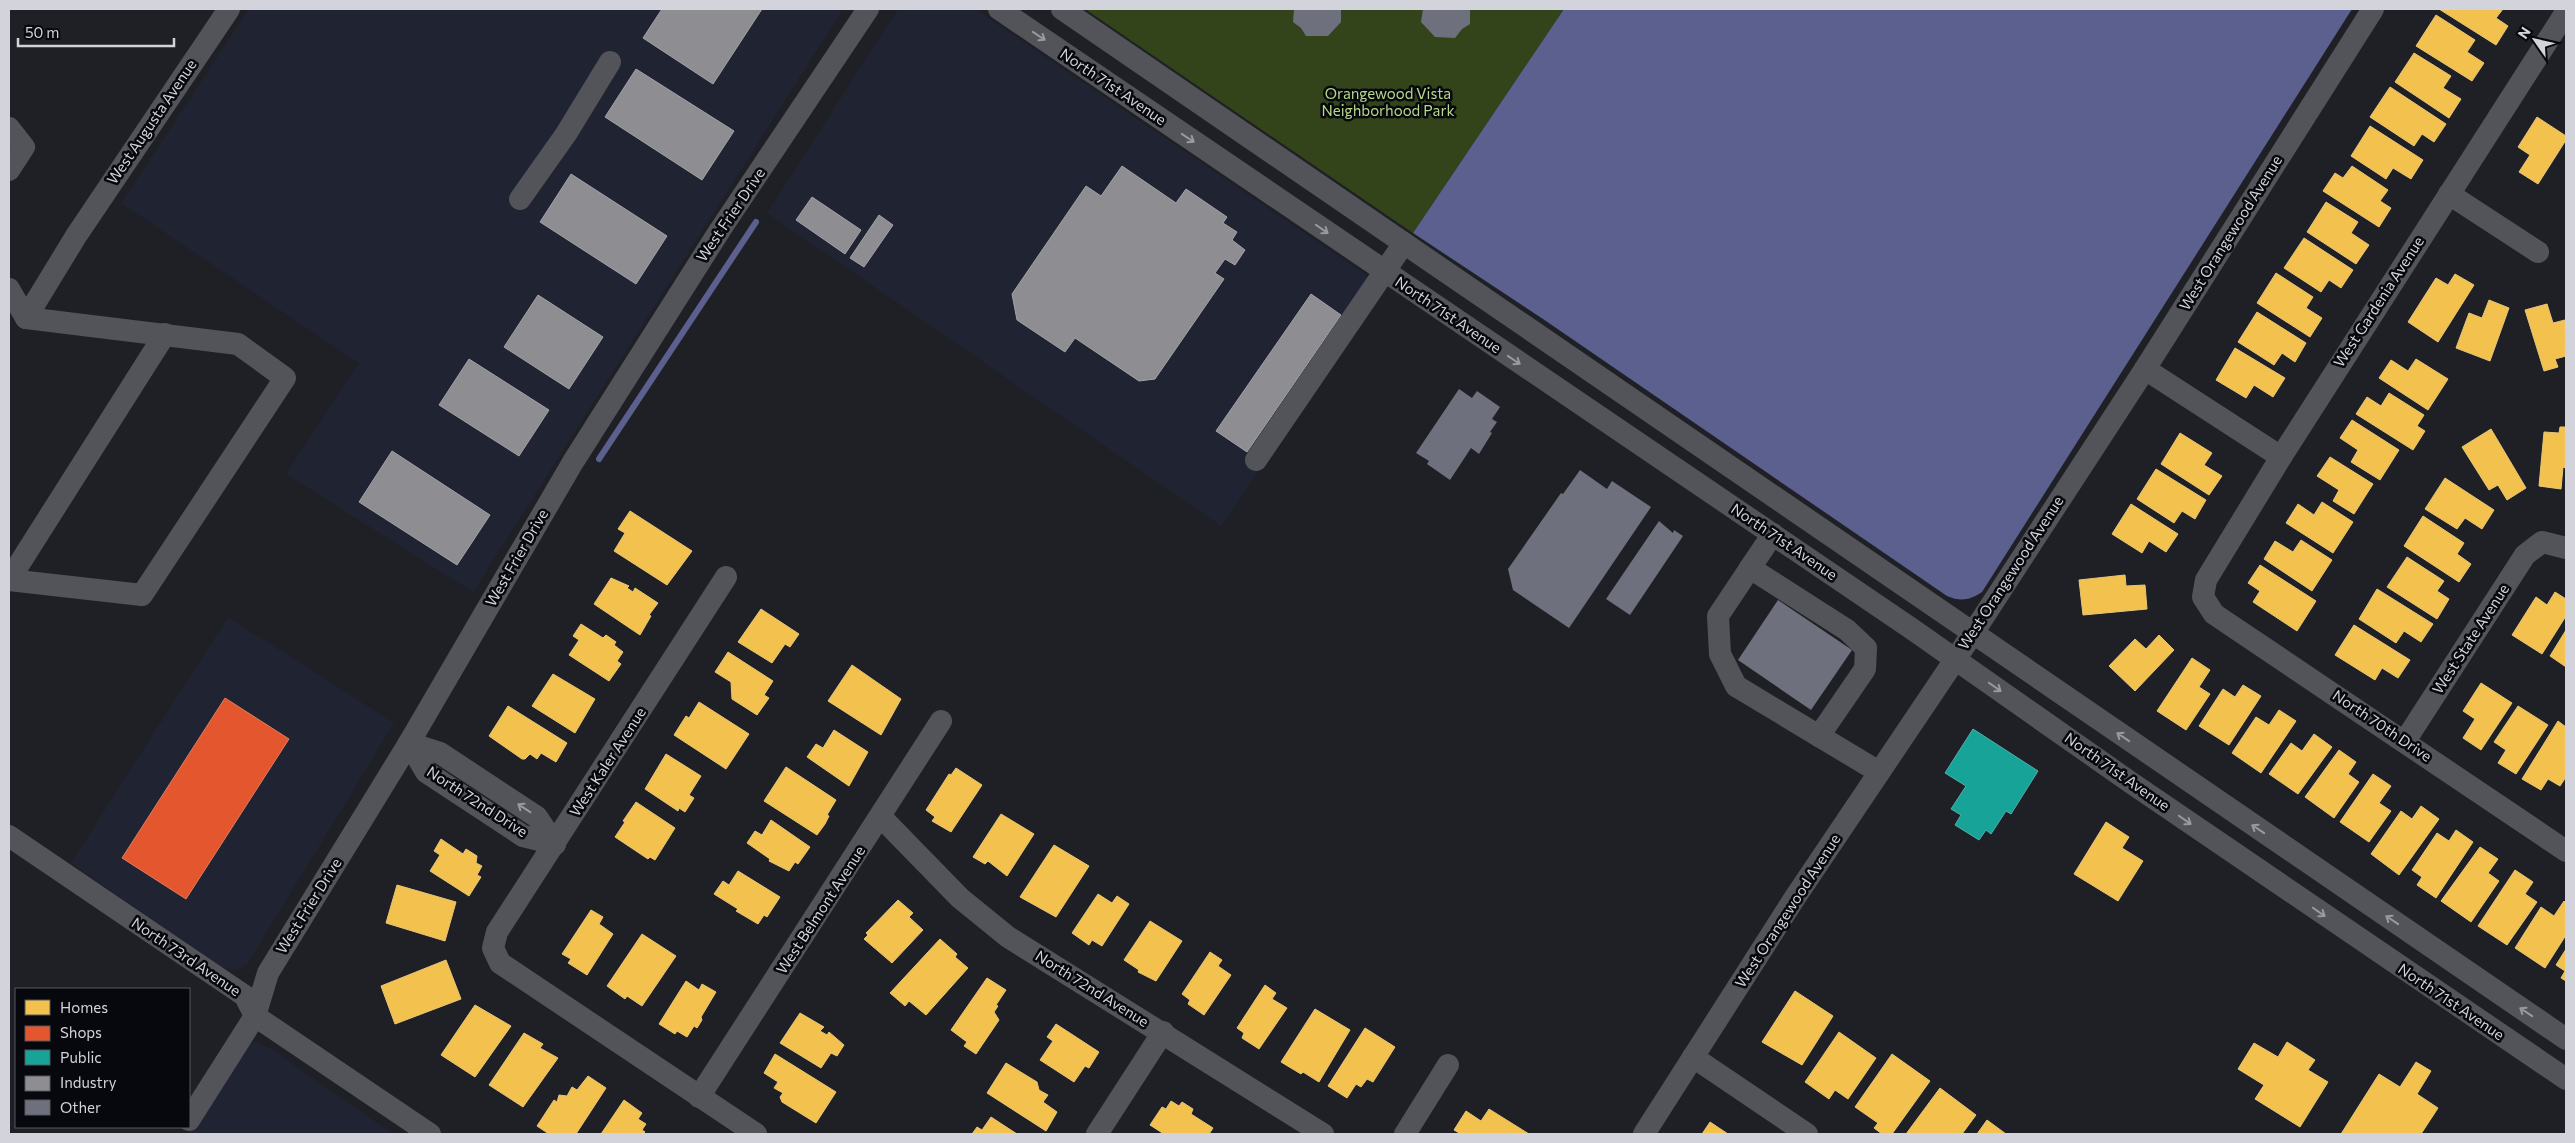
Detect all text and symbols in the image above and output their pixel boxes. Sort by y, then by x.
scale bar [18,15,174,47]
north arrow [2510,15,2560,65]
text: 50 m [25,23,59,41]
text: N [2514,23,2534,42]
one-way arrow [1032,31,1046,41]
street label: North 71st Avenue [1057,44,1170,128]
street label: West Augusta Avenue [103,56,200,187]
park label: Orangewood Vista Neighborhood Park [1321,84,1455,119]
one-way arrow [1180,133,1194,143]
street label: West Orangewood Avenue [2175,152,2285,313]
street label: West Frier Drive [692,164,768,265]
one-way arrow [1315,224,1329,234]
street label: West Gardenia Avenue [2329,233,2427,370]
street label: North 71st Avenue [1392,272,1505,356]
one-way arrow [1507,354,1521,365]
street label: West Orangewood Avenue [1954,492,2067,653]
street label: North 71st Avenue [1728,499,1841,583]
street label: West Frier Drive [481,506,551,609]
street label: West State Avenue [2428,580,2512,697]
one-way arrow [1988,682,2002,692]
street label: North 70th Drive [2330,685,2435,765]
street label: West Kaler Avenue [565,703,649,819]
street label: North 71st Avenue [2062,728,2174,814]
one-way arrow [2117,732,2131,742]
street label: North 72nd Drive [424,762,531,840]
one-way arrow [517,803,531,813]
one-way arrow [2178,815,2192,825]
one-way arrow [2251,823,2265,833]
street label: West Orangewood Avenue [1731,830,1844,991]
street label: West Belmont Avenue [772,842,868,977]
street label: West Frier Drive [272,854,345,957]
one-way arrow [2312,907,2326,917]
street label: North 73rd Avenue [129,913,245,999]
one-way arrow [2385,915,2399,925]
street label: North 72nd Avenue [1033,946,1153,1030]
street label: North 71st Avenue [2395,959,2508,1043]
legend [15,988,190,1128]
text: Homes [60,998,108,1016]
one-way arrow [2519,1007,2533,1017]
text: Shops [60,1023,102,1041]
text: Public [60,1048,102,1066]
text: Industry [60,1073,117,1091]
text: Other [60,1098,101,1116]

